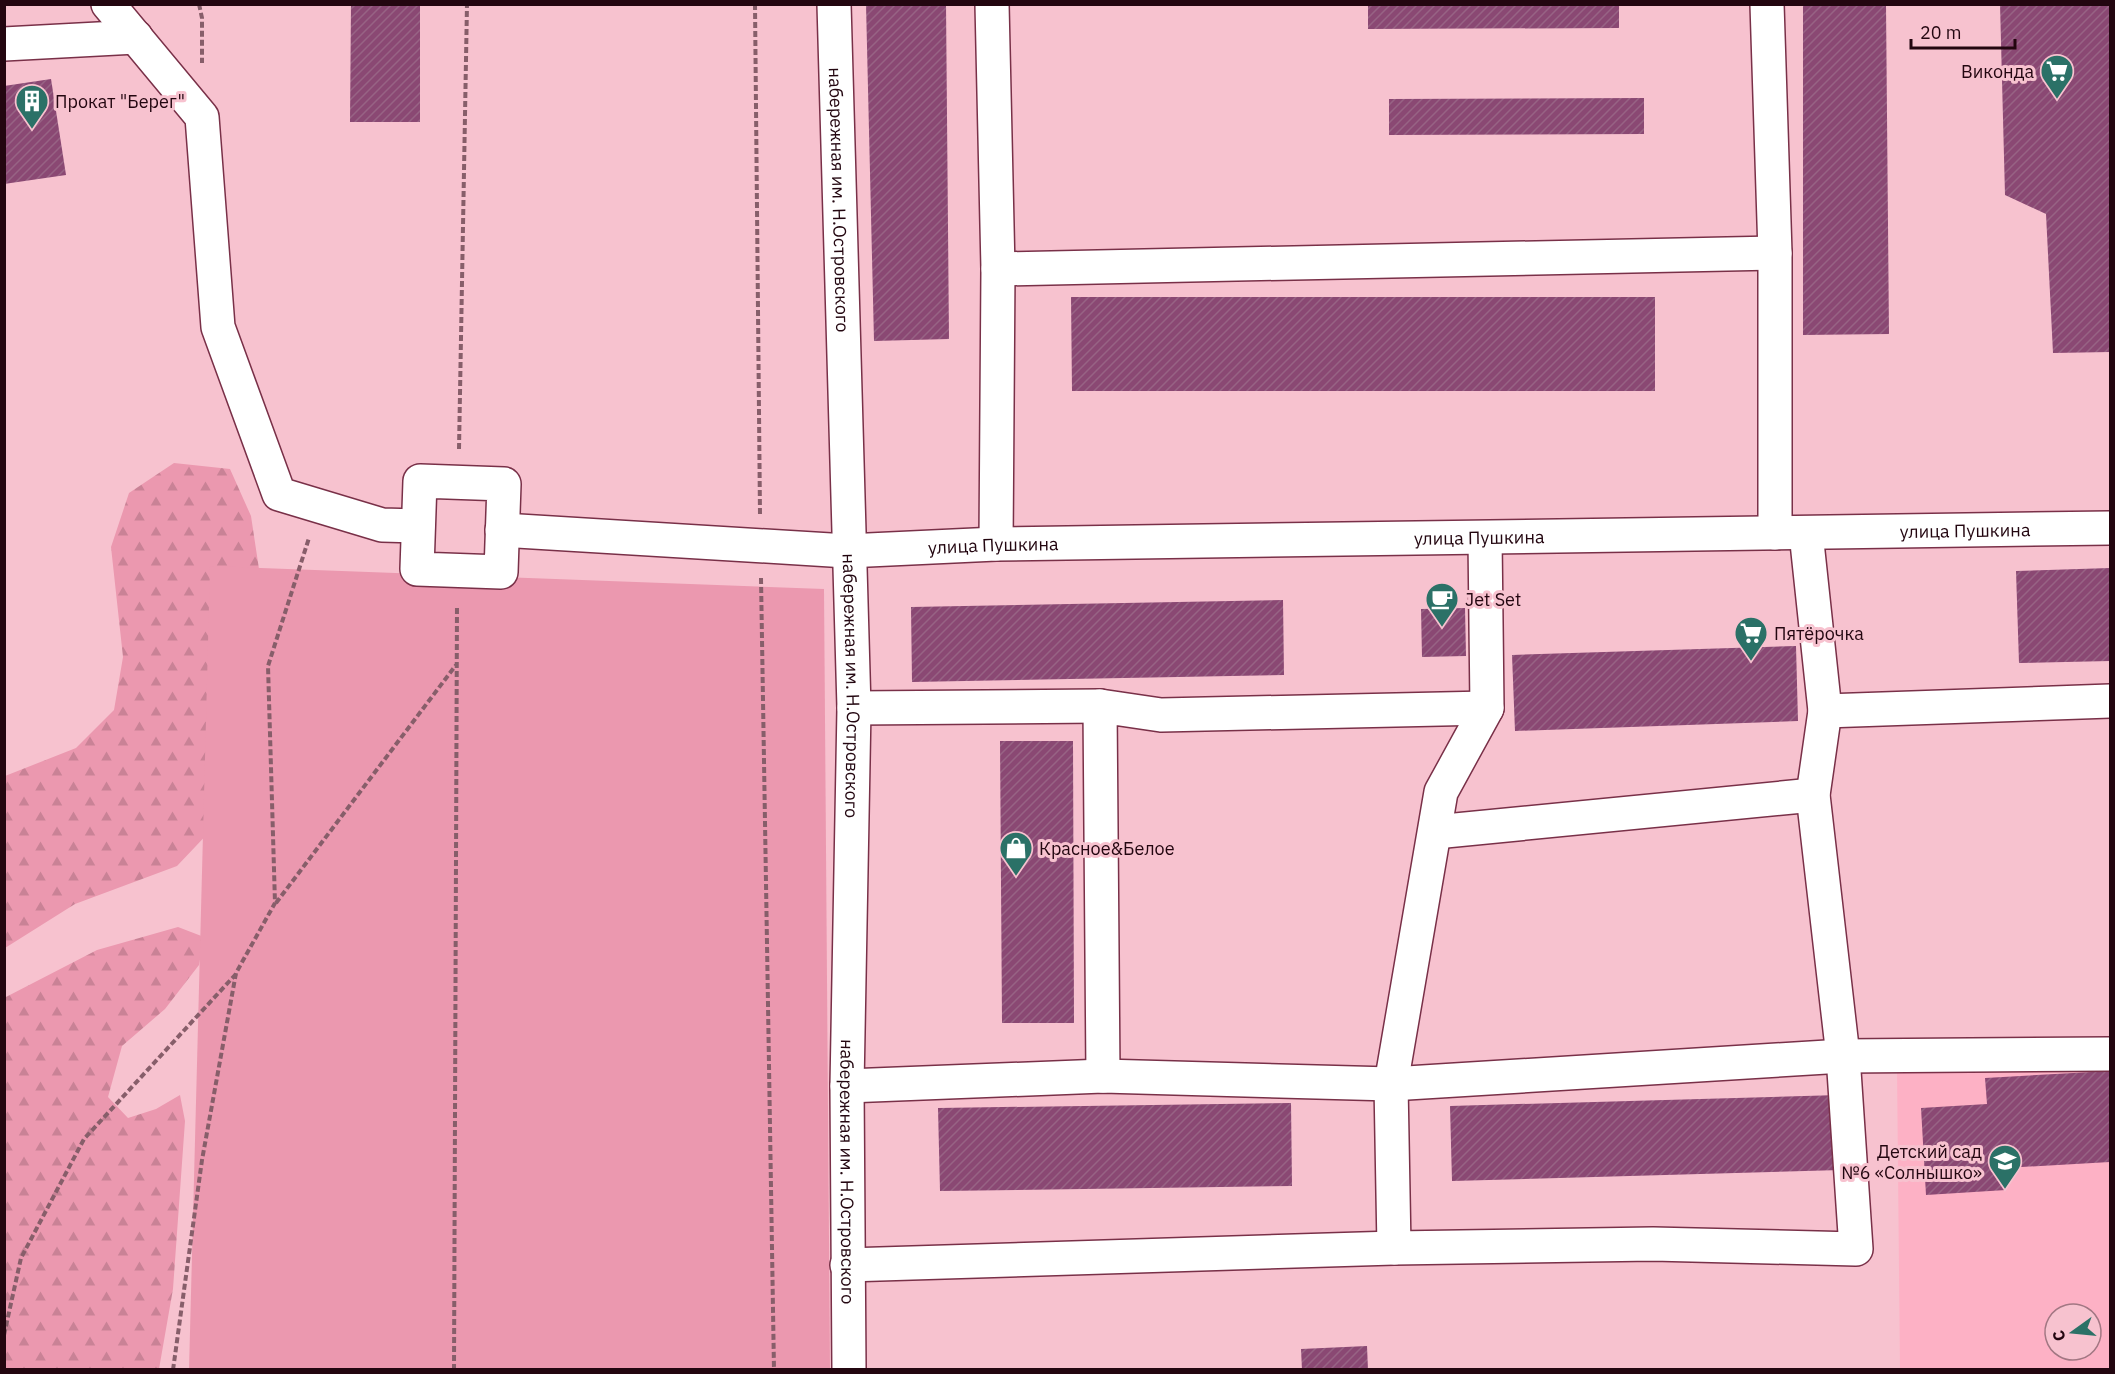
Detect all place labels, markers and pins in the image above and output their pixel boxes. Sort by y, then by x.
supermarket icon: Виконда [2039,53,2075,100]
place label: Виконда [1961,60,2034,83]
building icon: Прокат "Берег" [14,83,50,130]
place label: Прокат "Берег" [55,90,185,113]
cafe icon: Jet Set [1424,581,1460,628]
place label: Jet Set [1465,588,1521,611]
supermarket icon: Пятёрочка [1733,615,1769,662]
place label: Пятёрочка [1774,622,1864,645]
shop icon: Красное&Белое [998,830,1034,877]
place label: Красное&Белое [1039,837,1175,860]
place label: Детский сад №6 «Солнышко» [1841,1140,1982,1184]
school or university icon: Детский сад №6 «Солнышко» [1987,1143,2023,1190]

